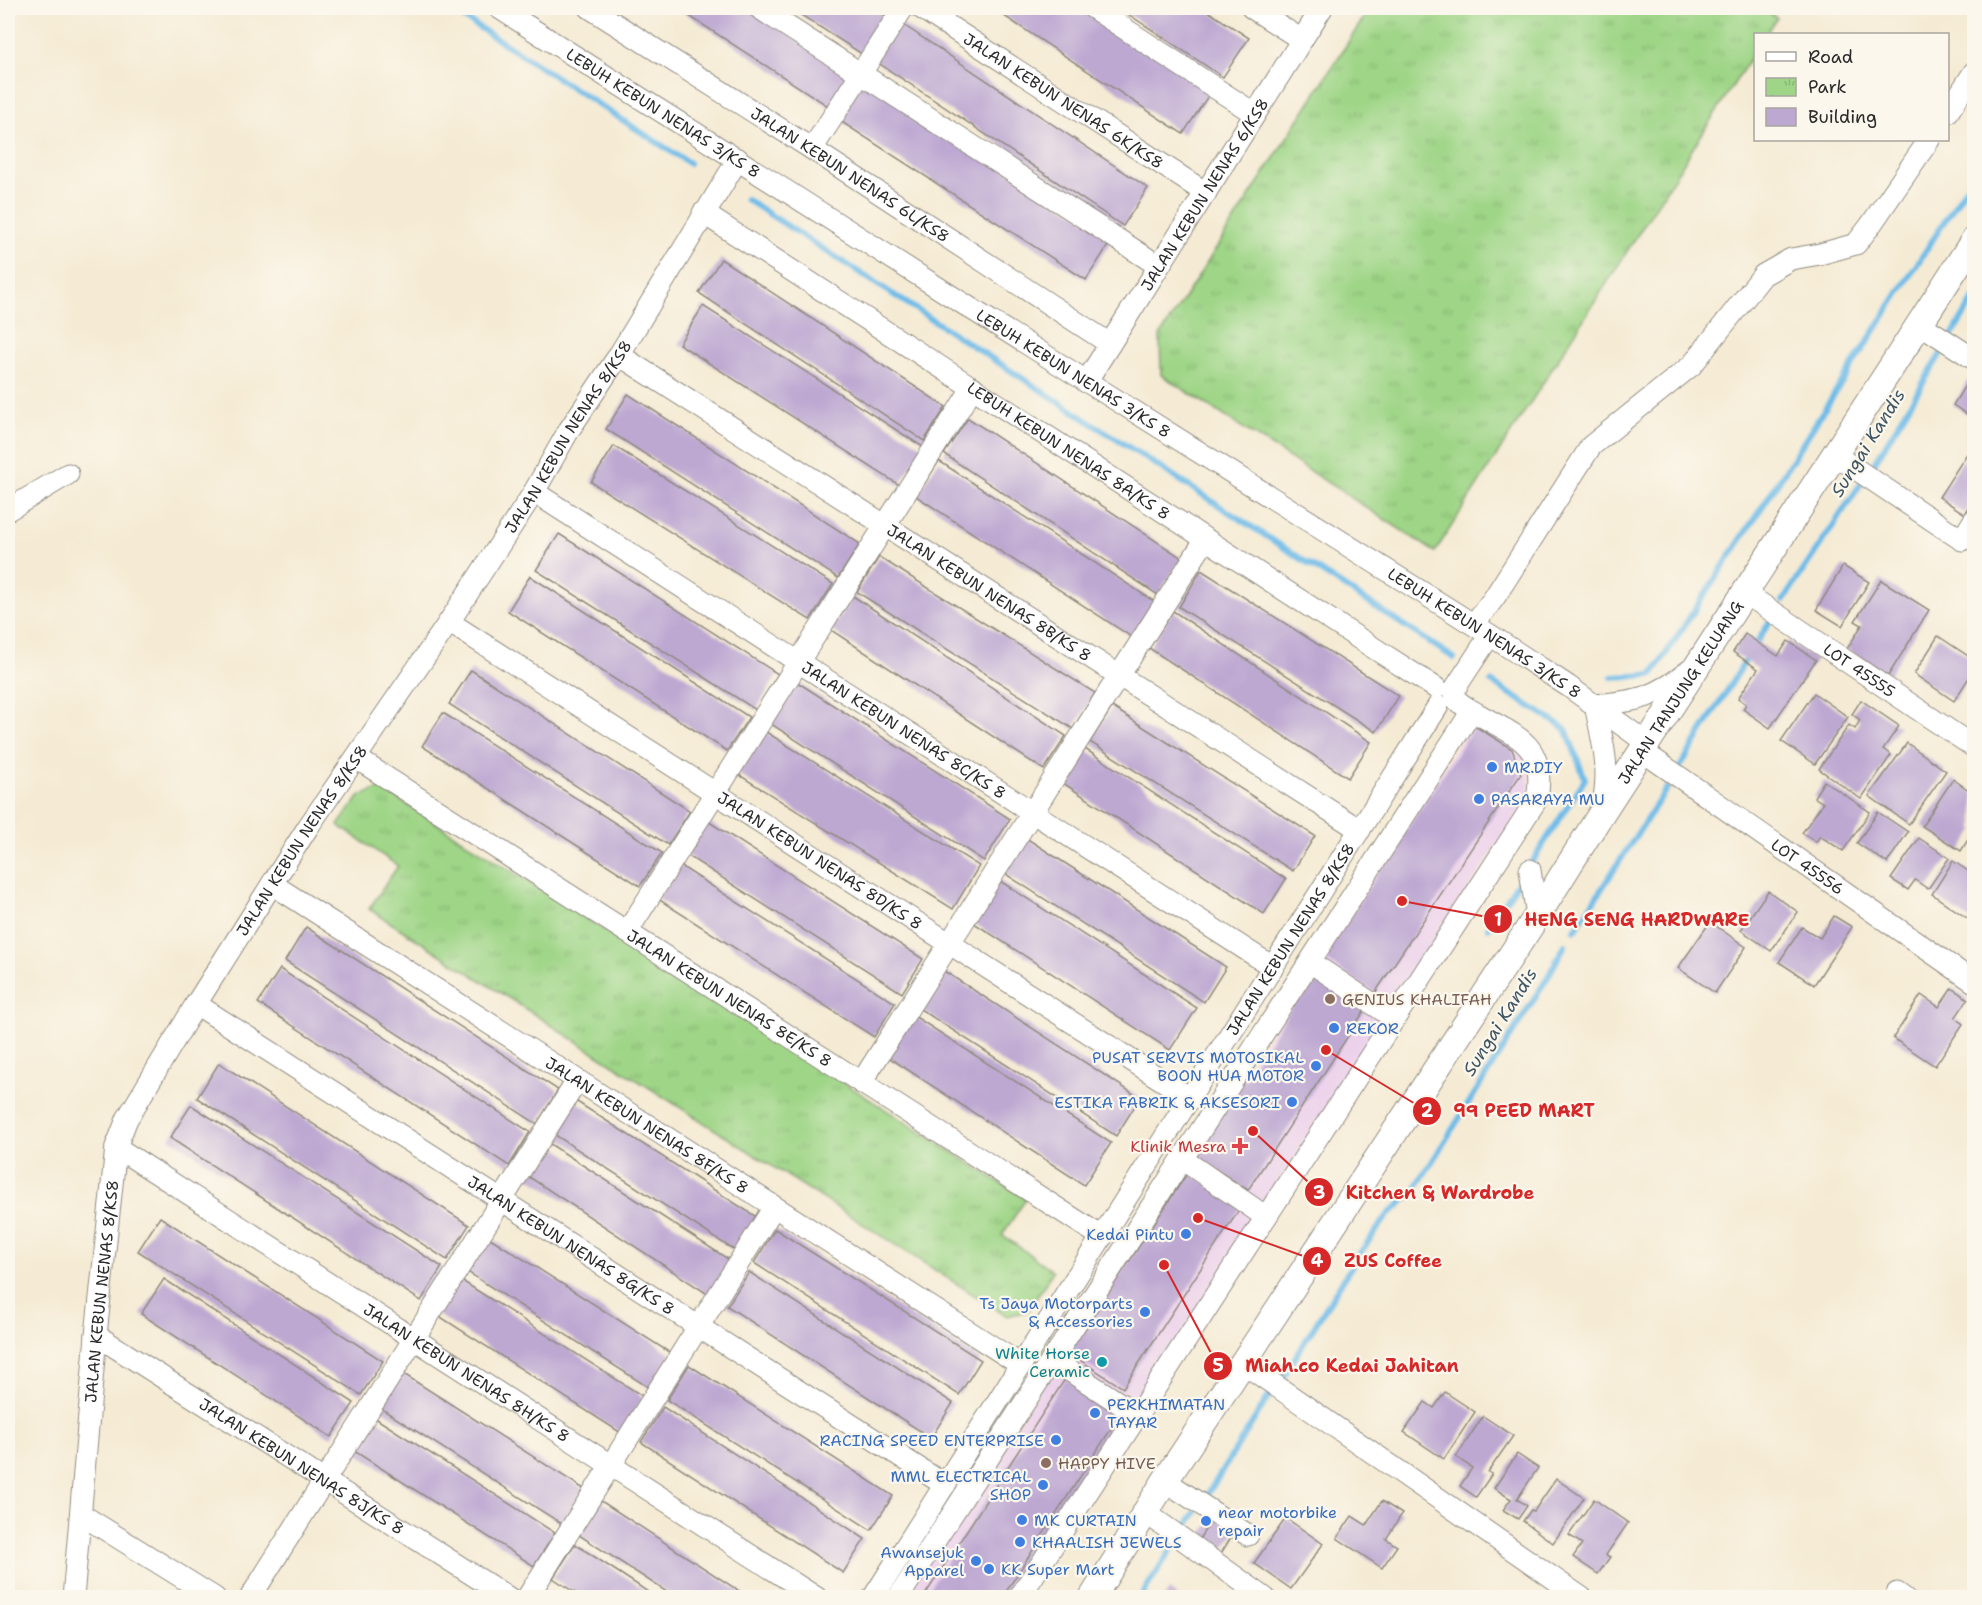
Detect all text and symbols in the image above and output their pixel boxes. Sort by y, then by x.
street label: JALAN KEBUN NENAS 6K/KS8 [959,28,1167,174]
legend [1754,33,1949,141]
street label: LEBUH KEBUN NENAS 3/KS 8 [562,44,764,183]
text: Road [1808,45,1853,69]
text: Park [1808,75,1847,99]
street label: JALAN KEBUN NENAS 6/KS8 [1136,94,1274,295]
street label: JALAN KEBUN NENAS 6L/KS8 [747,103,953,247]
text: Building [1808,105,1877,129]
street label: LEBUH KEBUN NENAS 3/KS 8 [972,305,1175,443]
street label: JALAN KEBUN NENAS 8/KS8 [500,336,637,537]
street label: LEBUH KEBUN NENAS 8A/KS 8 [963,377,1174,525]
water label: Sungai Kandis [1825,384,1911,502]
street label: JALAN KEBUN NENAS 8B/KS 8 [883,520,1095,666]
street label: LEBUH KEBUN NENAS 3/KS 8 [1384,563,1585,703]
street label: JALAN TANJUNG KELUANG [1613,597,1748,788]
street label: LOT 45555 [1819,639,1899,702]
street label: JALAN KEBUN NENAS 8C/KS 8 [798,657,1010,804]
street label: JALAN KEBUN NENAS 8/KS8 [232,741,372,940]
place label: MR.DIY [1504,757,1563,778]
marker: MR.DIY [1485,760,1499,774]
street label: JALAN KEBUN NENAS 8D/KS 8 [713,787,926,934]
place label: PASARAYA MU [1491,789,1605,810]
marker: PASARAYA MU [1472,792,1486,806]
street label: LOT 45556 [1767,834,1848,899]
street label: JALAN KEBUN NENAS 8/KS8 [1222,839,1360,1039]
callout: HENG SENG HARDWARE [1483,901,1762,937]
text: 1 [1494,908,1502,932]
text: HENG SENG HARDWARE [1525,908,1750,932]
street label: JALAN KEBUN NENAS 8E/KS 8 [623,925,836,1072]
water label: Sungai Kandis [1457,963,1543,1081]
place label: GENIUS KHALIFAH [1342,989,1492,1010]
marker: GENIUS KHALIFAH [1323,992,1337,1006]
place label: REKOR [1346,1018,1399,1039]
marker: REKOR [1327,1021,1341,1035]
place label: PUSAT SERVIS MOTOSIKAL BOON HUA MOTOR [1092,1047,1304,1086]
street label: JALAN KEBUN NENAS 8F/KS 8 [541,1052,753,1198]
marker: PUSAT SERVIS MOTOSIKAL BOON HUA MOTOR [1309,1059,1323,1073]
place label: ESTIKA FABRIK & AKSESORI [1054,1092,1280,1113]
callout: 99 PEED MART [1412,1093,1607,1129]
marker: ESTIKA FABRIK & AKSESORI [1285,1095,1299,1109]
text: 2 [1421,1099,1434,1123]
text: 99 PEED MART [1453,1099,1595,1123]
place label: Klinik Mesra [1130,1136,1226,1157]
marker: Klinik Mesra [1231,1137,1249,1155]
street label: JALAN KEBUN NENAS 8G/KS 8 [463,1171,679,1320]
callout: Kitchen & Wardrobe [1304,1174,1546,1210]
street label: JALAN KEBUN NENAS 8/KS8 [80,1179,123,1404]
text: 3 [1313,1181,1325,1205]
text: Kitchen & Wardrobe [1346,1181,1535,1205]
place label: Kedai Pintu [1086,1224,1174,1245]
marker: Kedai Pintu [1179,1227,1193,1241]
callout: ZUS Coffee [1302,1243,1454,1279]
text: 4 [1311,1249,1324,1273]
text: ZUS Coffee [1344,1249,1442,1273]
place label: Ts Jaya Motorparts & Accessories [979,1293,1133,1332]
street label: JALAN KEBUN NENAS 8H/KS 8 [359,1299,574,1447]
marker: Ts Jaya Motorparts & Accessories [1138,1305,1152,1319]
place label: White Horse Ceramic [995,1343,1090,1382]
callout: Miah.co Kedai Jahitan [1203,1348,1471,1384]
text: 5 [1212,1354,1224,1378]
text: Miah.co Kedai Jahitan [1245,1354,1459,1378]
marker: White Horse Ceramic [1095,1355,1109,1369]
street label: JALAN KEBUN NENAS 8J/KS 8 [195,1393,408,1540]
place label: PERKHIMATAN TAYAR [1107,1394,1225,1433]
marker: PERKHIMATAN TAYAR [1088,1406,1102,1420]
place label: RACING SPEED ENTERPRISE [820,1430,1044,1451]
marker: RACING SPEED ENTERPRISE [1049,1433,1063,1447]
place label: HAPPY HIVE [1058,1453,1156,1474]
marker: HAPPY HIVE [1039,1456,1053,1470]
place label: MML ELECTRICAL SHOP [890,1466,1031,1505]
marker: MML ELECTRICAL SHOP [1036,1478,1050,1492]
place label: near motorbike repair [1218,1502,1337,1541]
place label: MK CURTAIN [1034,1510,1137,1531]
marker: MK CURTAIN [1015,1513,1029,1527]
marker: near motorbike repair [1199,1514,1213,1528]
place label: KHAALISH JEWELS [1032,1532,1182,1553]
marker: KHAALISH JEWELS [1013,1535,1027,1549]
place label: Awansejuk Apparel [880,1542,964,1581]
marker: Awansejuk Apparel [969,1554,983,1568]
place label: KK Super Mart [1001,1559,1115,1580]
marker: KK Super Mart [982,1562,996,1576]

